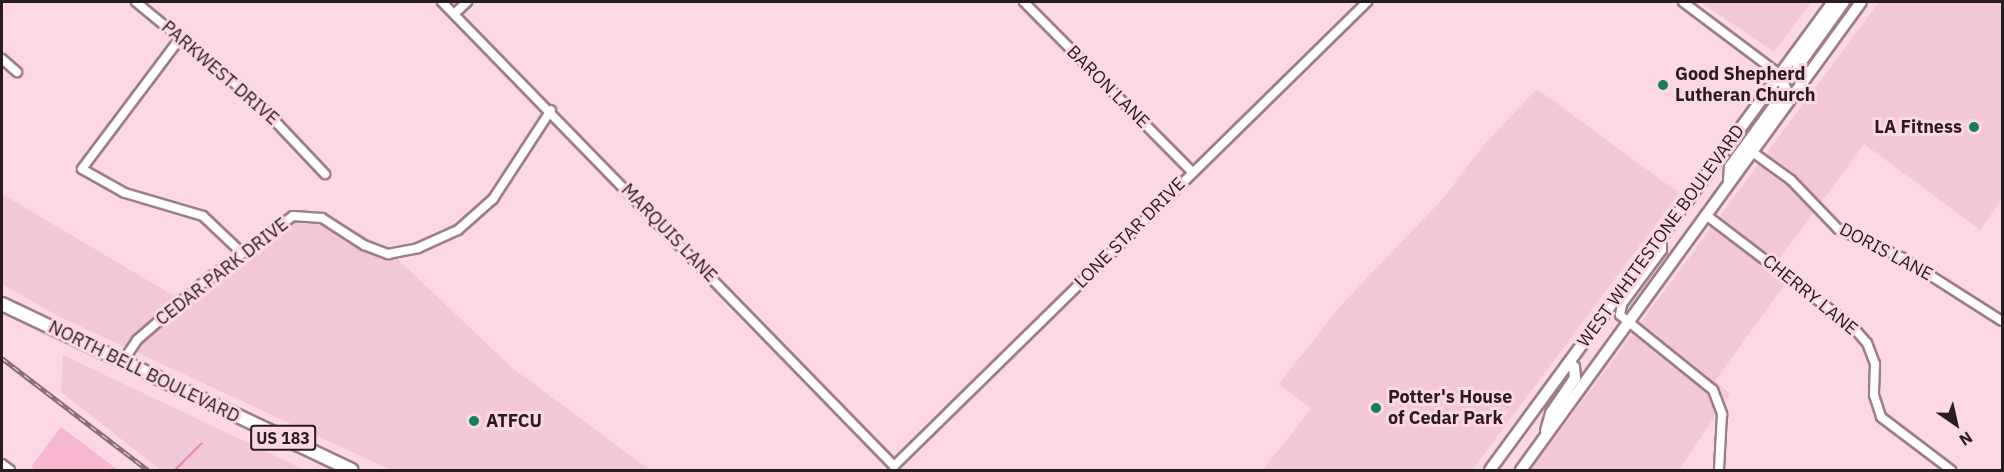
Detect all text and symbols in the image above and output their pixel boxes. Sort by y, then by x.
street label: PARKWEST DRIVE [157,16,283,130]
street label: BARON LANE [1062,41,1154,133]
place label: Good Shepherd Lutheran Church [1675,64,1816,106]
marker: Good Shepherd Lutheran Church [1656,78,1670,92]
place label: LA Fitness [1874,116,1962,138]
marker: LA Fitness [1967,120,1981,134]
street label: WEST WHITESTONE BOULEVARD [1573,121,1749,351]
street label: LONE STAR DRIVE [1070,173,1190,293]
street label: MARQUIS LANE [617,179,721,287]
street label: CEDAR PARK DRIVE [152,214,292,330]
street label: DORIS LANE [1836,218,1936,286]
street label: CHERRY LANE [1758,250,1862,340]
street label: NORTH BELL BOULEVARD [45,316,243,428]
place label: Potter's House of Cedar Park [1388,387,1512,430]
north arrow [1926,394,1986,454]
marker: Potter's House of Cedar Park [1369,401,1383,415]
place label: ATFCU [486,410,542,432]
marker: ATFCU [467,414,481,428]
road number: US 183 [250,425,316,451]
text: N [1956,427,1976,450]

